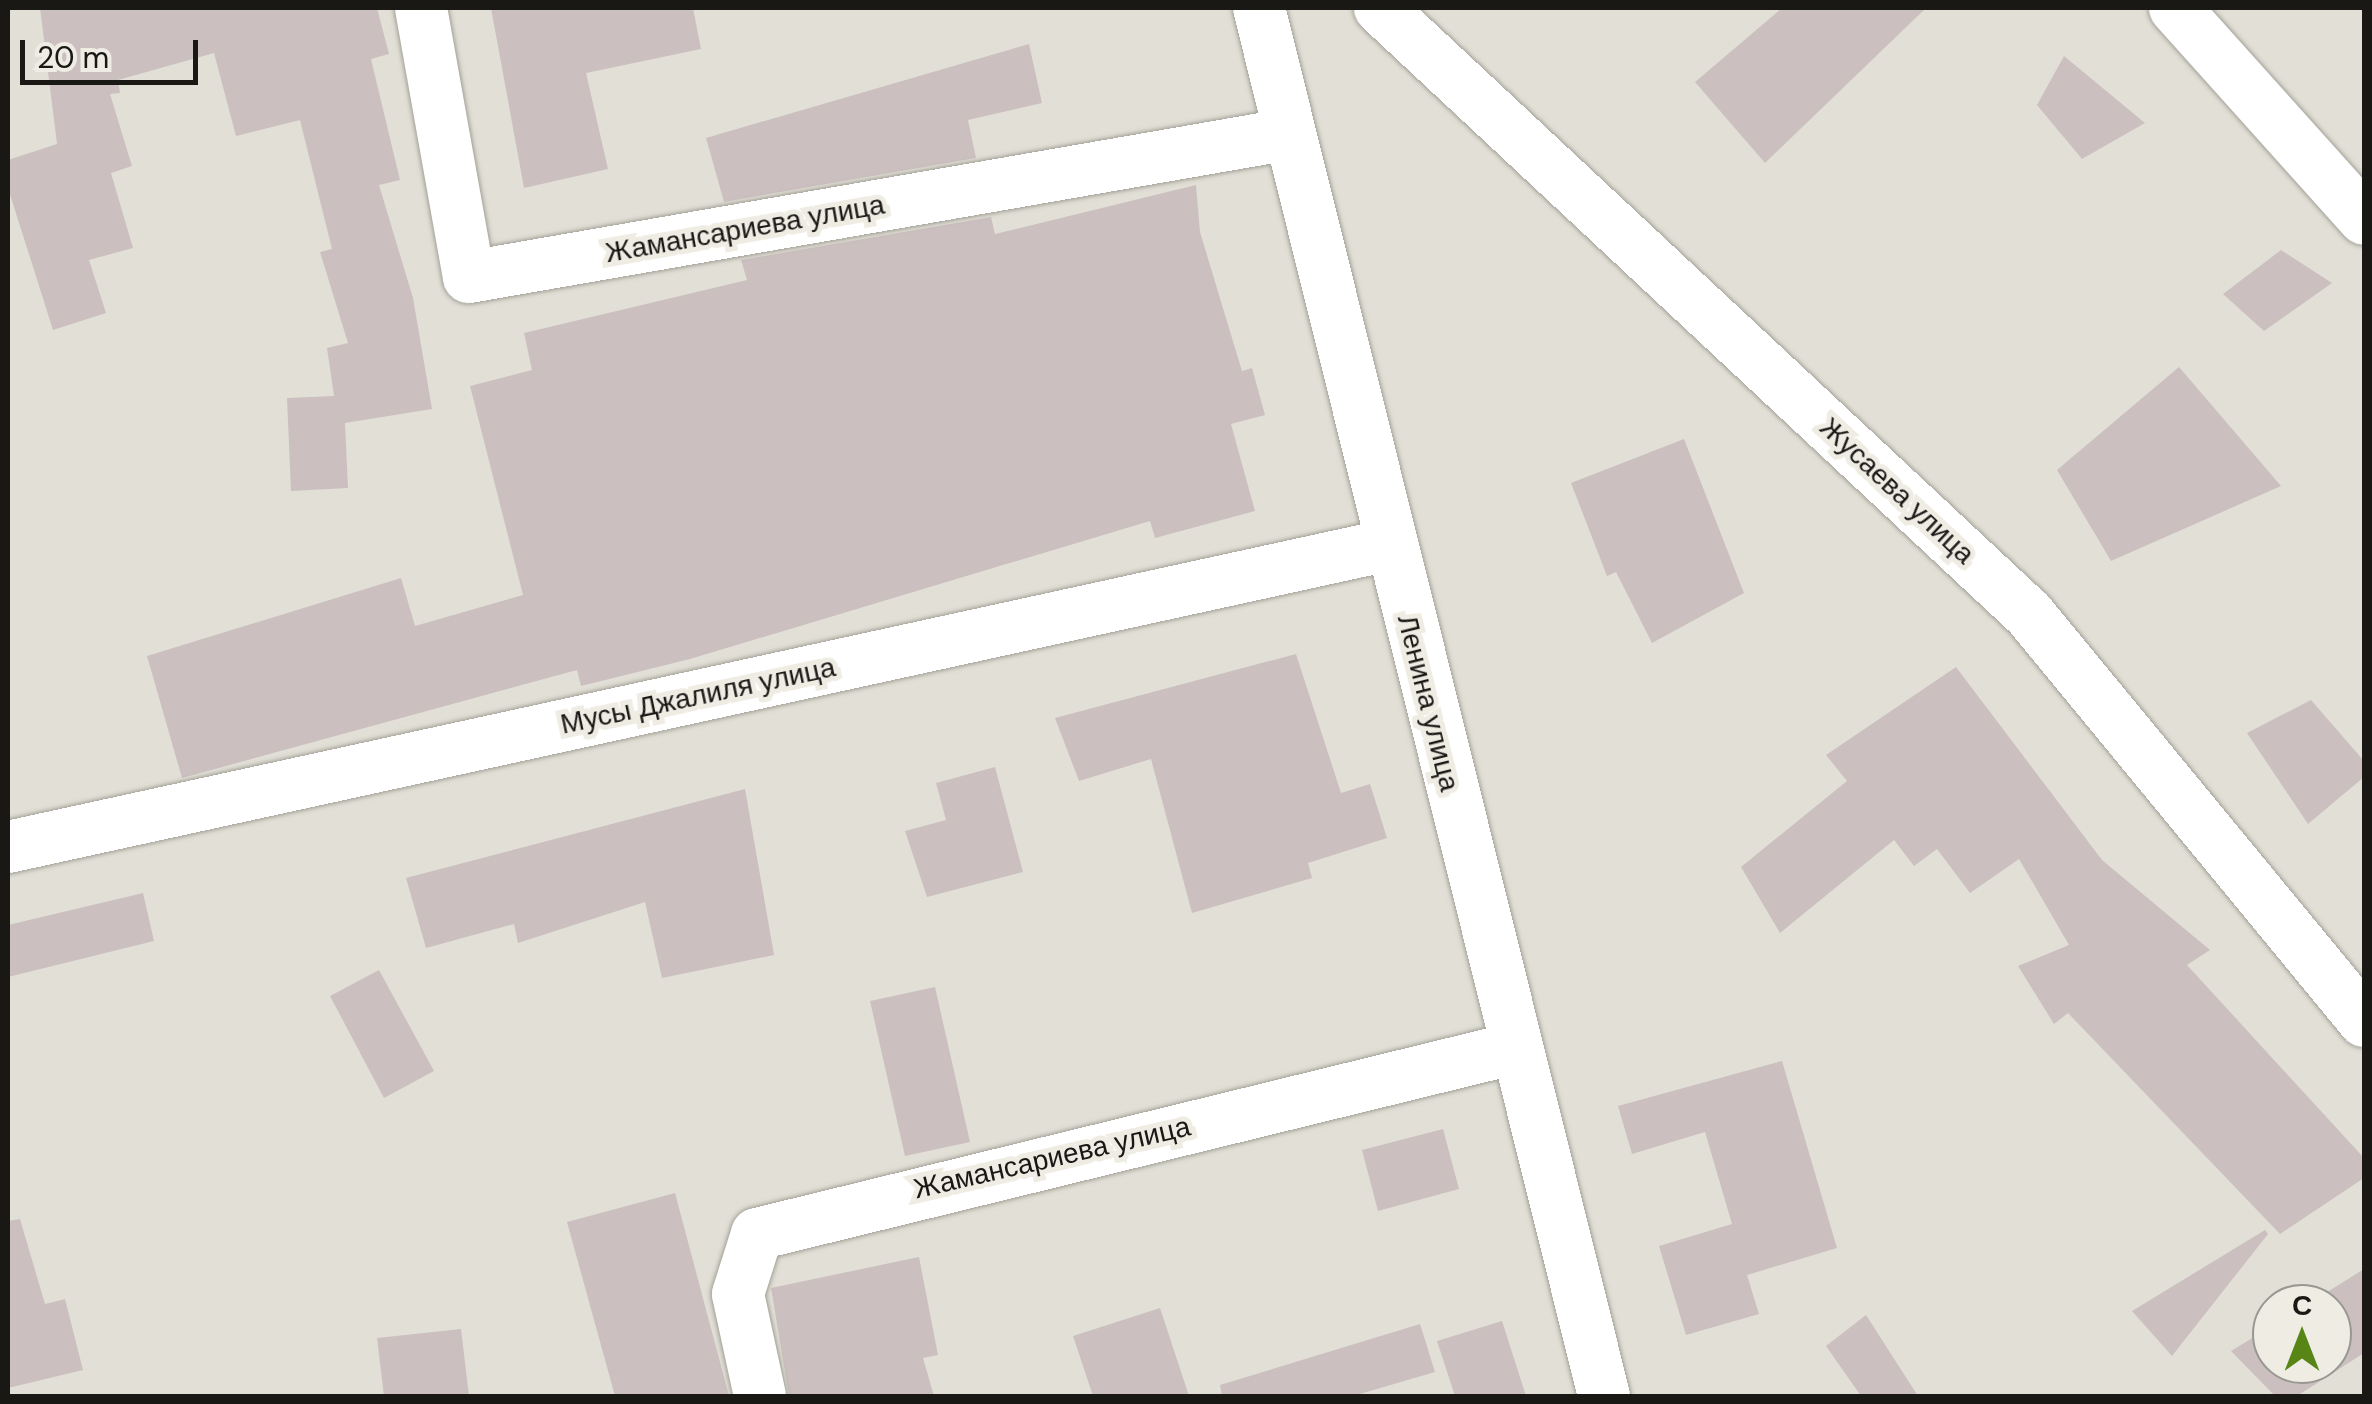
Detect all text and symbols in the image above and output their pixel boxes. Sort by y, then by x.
scale bar [25,20,202,82]
text: 20 m [37,38,109,77]
street label: Жамансариева улица [603,188,887,270]
street label: Жусаева улица [1813,411,1981,571]
street label: Ленина улица [1390,611,1466,795]
street label: Мусы Джалиля улица [558,650,838,742]
street label: Жамансариева улица [910,1110,1194,1206]
north arrow [2252,1284,2352,1384]
text: С [2292,1287,2312,1324]

